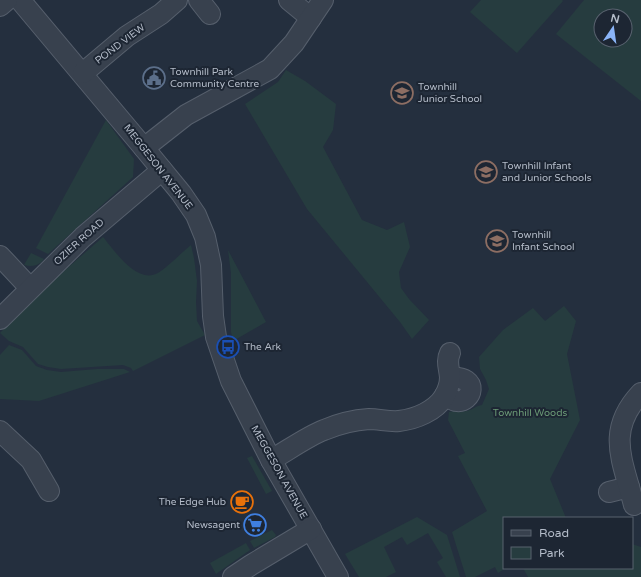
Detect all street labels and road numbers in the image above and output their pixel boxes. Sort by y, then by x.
street label: POND VIEW [93,21,147,67]
street label: MEGGESON AVENUE [121,122,195,212]
street label: OZIER ROAD [51,216,107,268]
street label: MEGGESON AVENUE [248,423,310,521]

